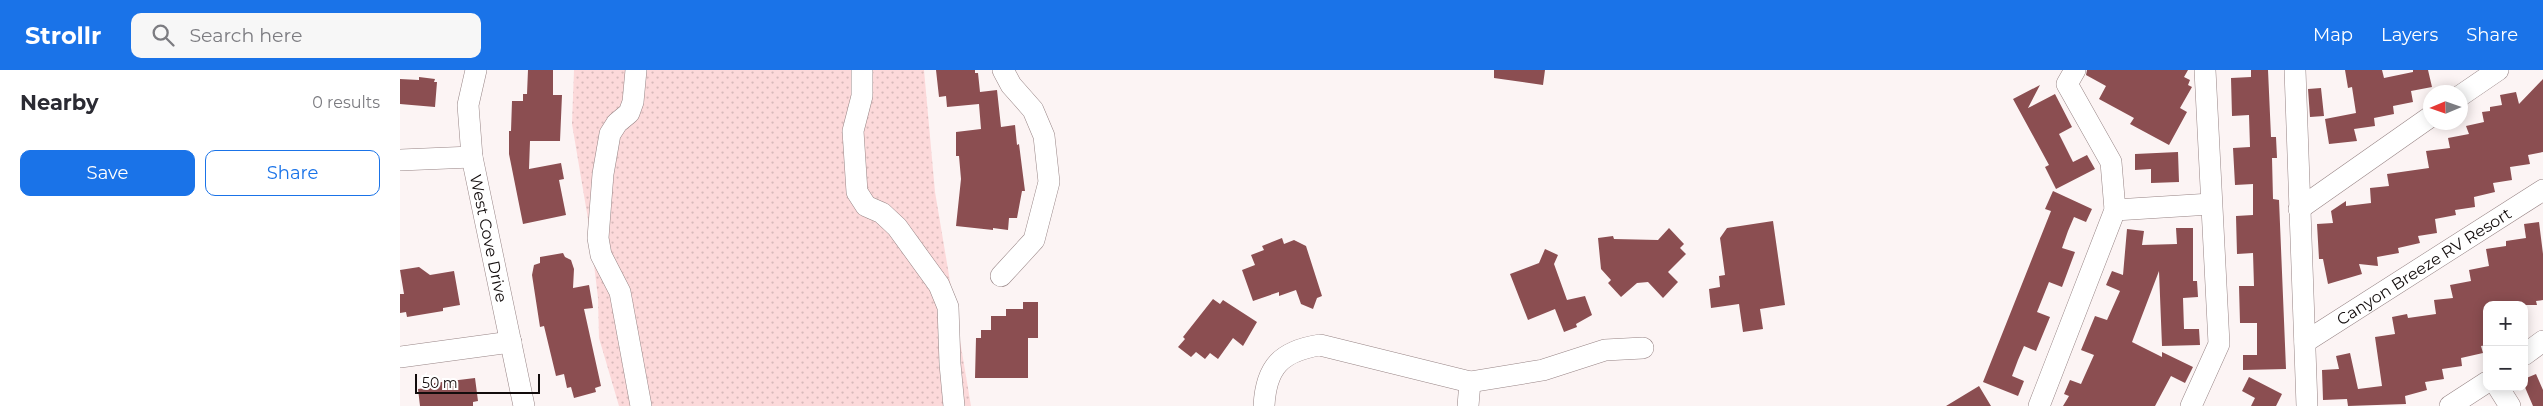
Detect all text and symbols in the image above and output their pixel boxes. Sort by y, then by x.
search box [131,13,481,58]
text: Strollr [25,21,101,50]
icon: search [149,21,177,49]
text: Search here [189,24,302,47]
text: Map [2313,24,2353,46]
text: Layers [2381,24,2438,46]
text: Share [2466,24,2518,46]
north arrow [2423,85,2468,130]
text: Nearby [20,90,99,115]
text: 0 results [312,93,380,112]
button: Save [20,150,195,196]
button: Share [205,150,380,196]
street label: West Cove Drive [466,173,512,304]
street label: Canyon Breeze RV Resort [2333,203,2515,329]
map controls [2483,301,2528,391]
button: + [2483,301,2528,346]
button: − [2483,346,2528,391]
scale bar [415,371,540,394]
text: 50 m [422,374,458,392]

